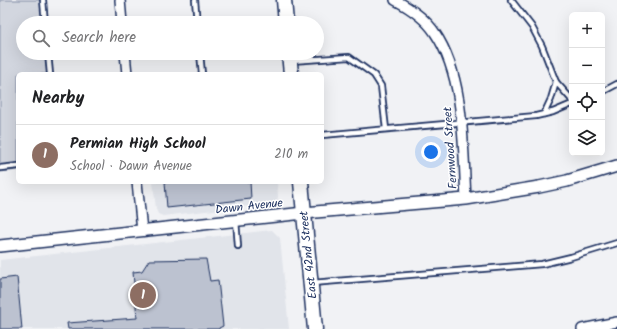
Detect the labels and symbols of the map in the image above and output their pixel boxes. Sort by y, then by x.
street label: Fernwood Street [438,106,463,190]
your location [421,142,441,162]
street label: Dawn Avenue [214,193,284,219]
street label: East 42nd Street [294,210,323,300]
pin: 1 [130,280,156,310]

